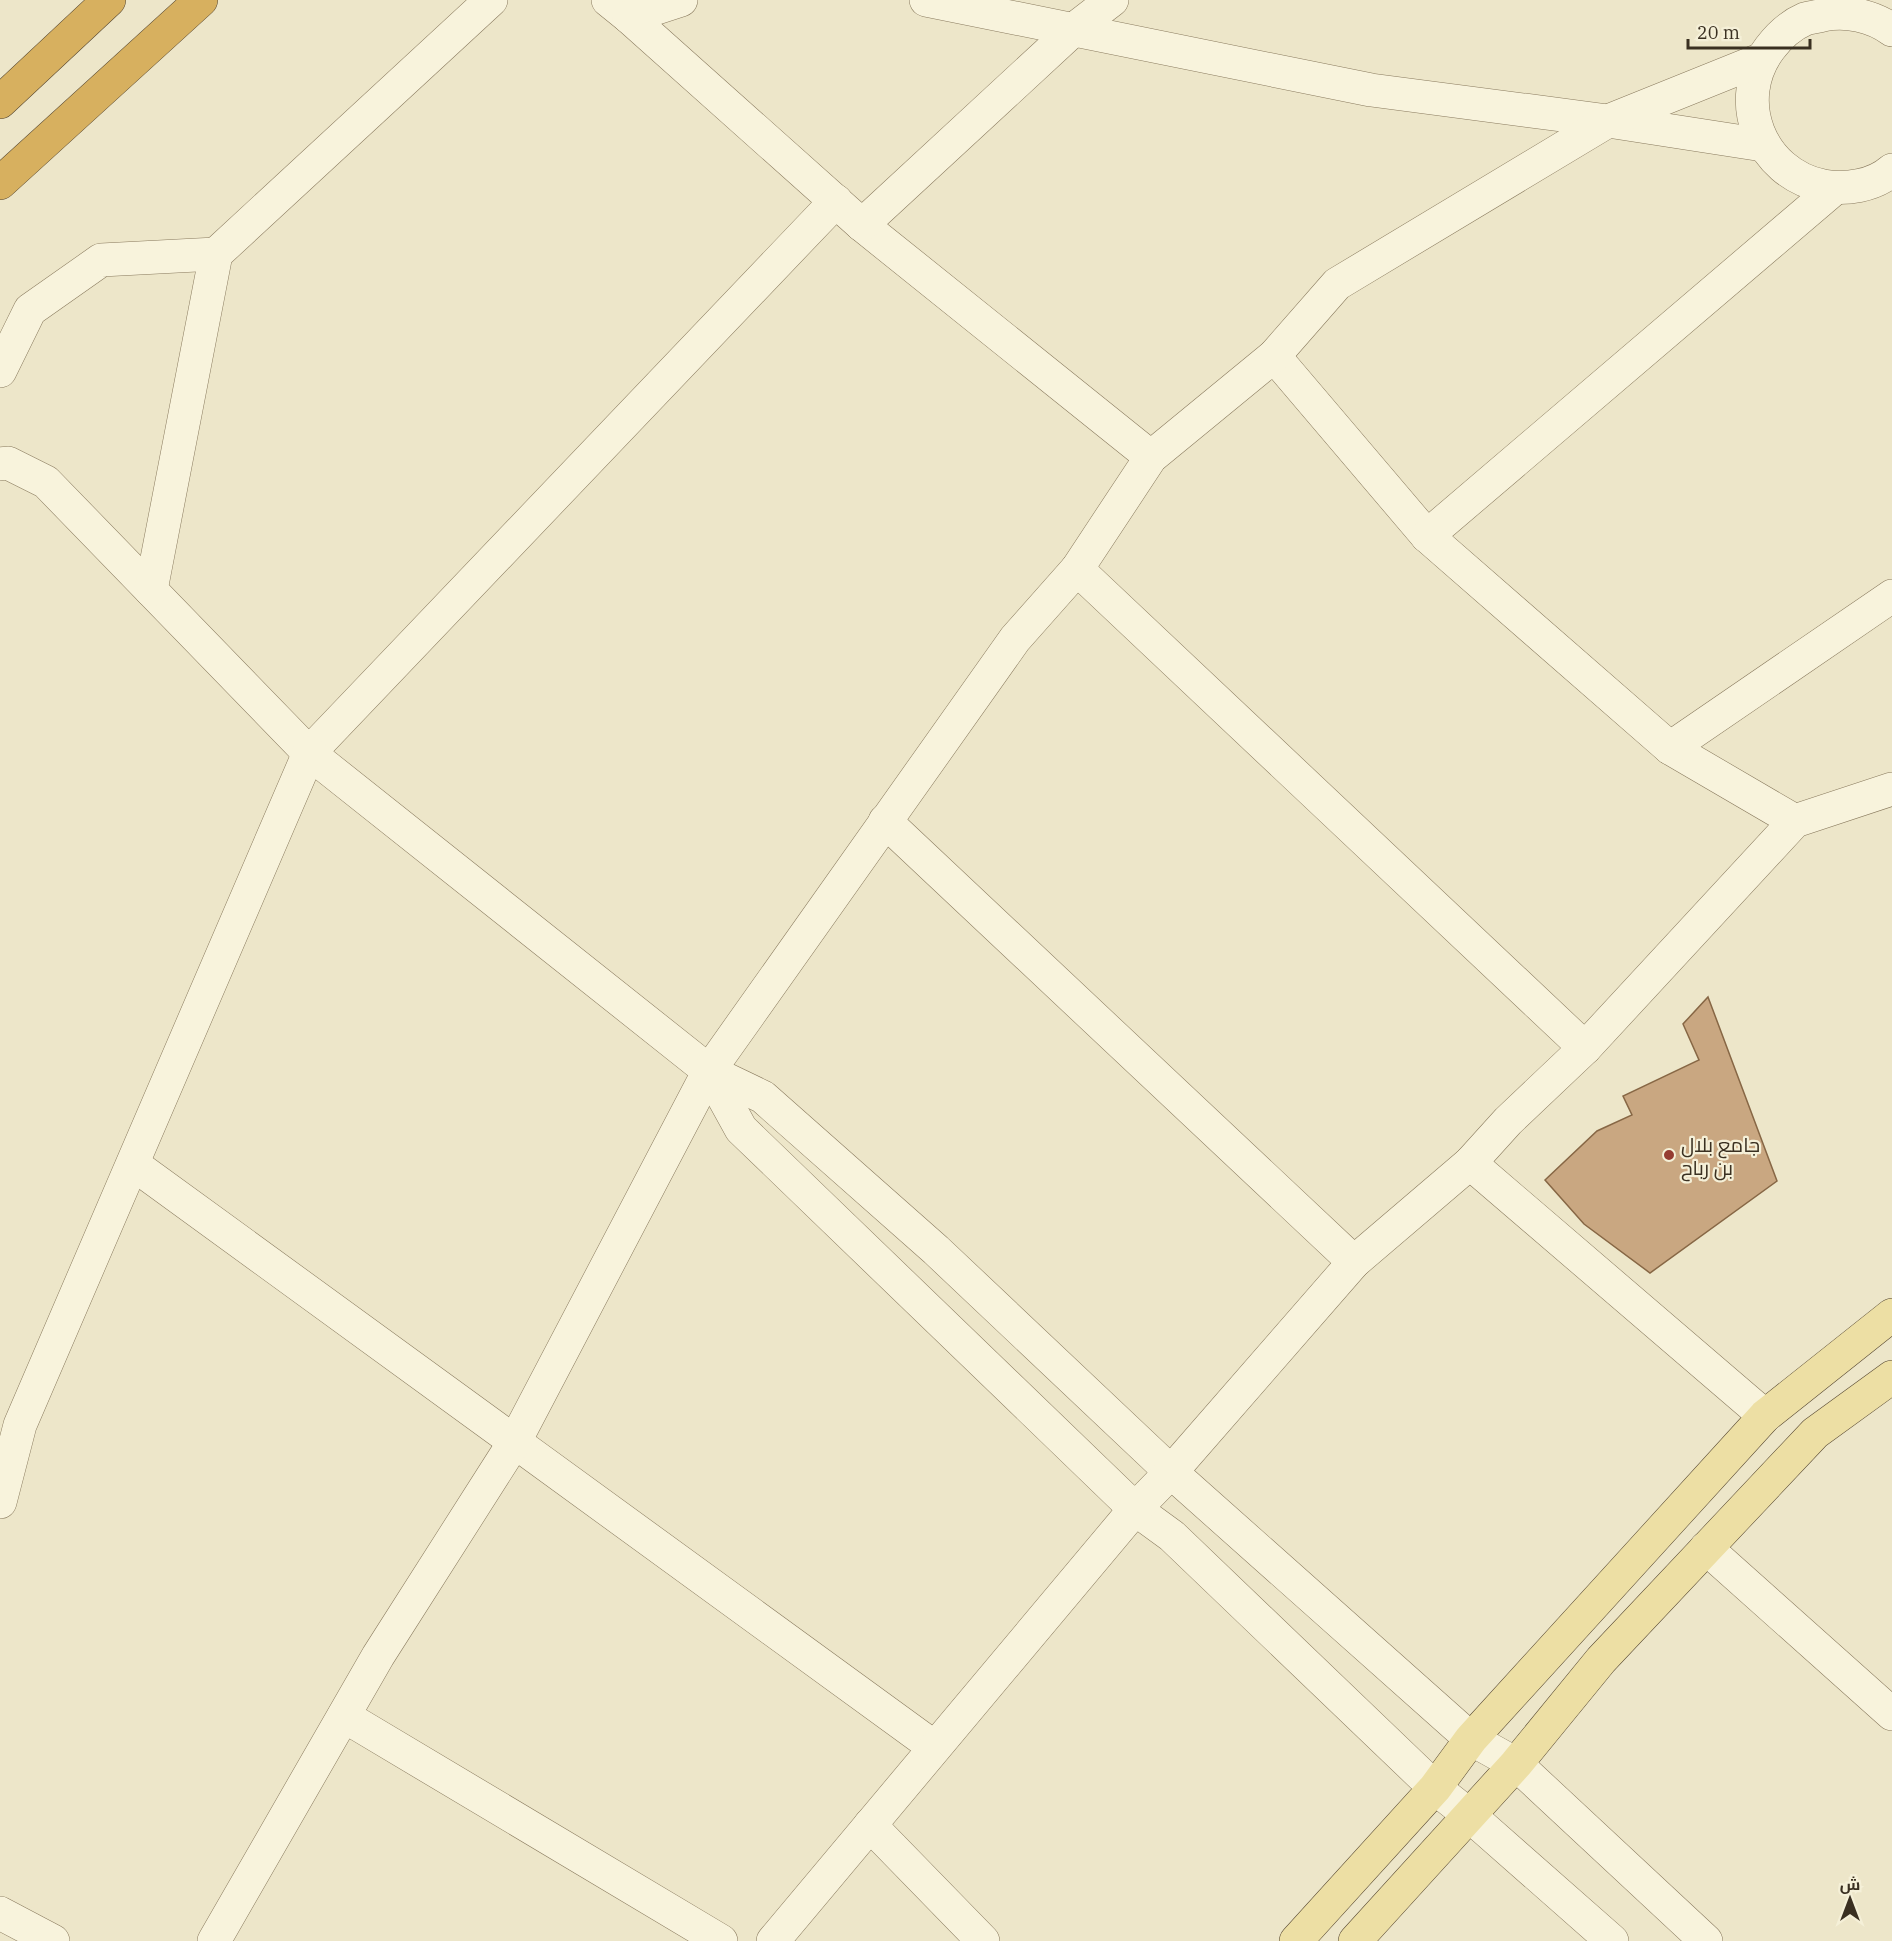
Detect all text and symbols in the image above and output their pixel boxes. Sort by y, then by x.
scale bar [1688,12,1810,50]
text: 20 m [1697,21,1740,44]
place label: جامع بلال بن رباح [1681,1131,1760,1182]
marker: جامع بلال بن رباح [1662,1148,1676,1162]
north arrow [1820,1869,1880,1929]
text: ش [1840,1874,1860,1894]

